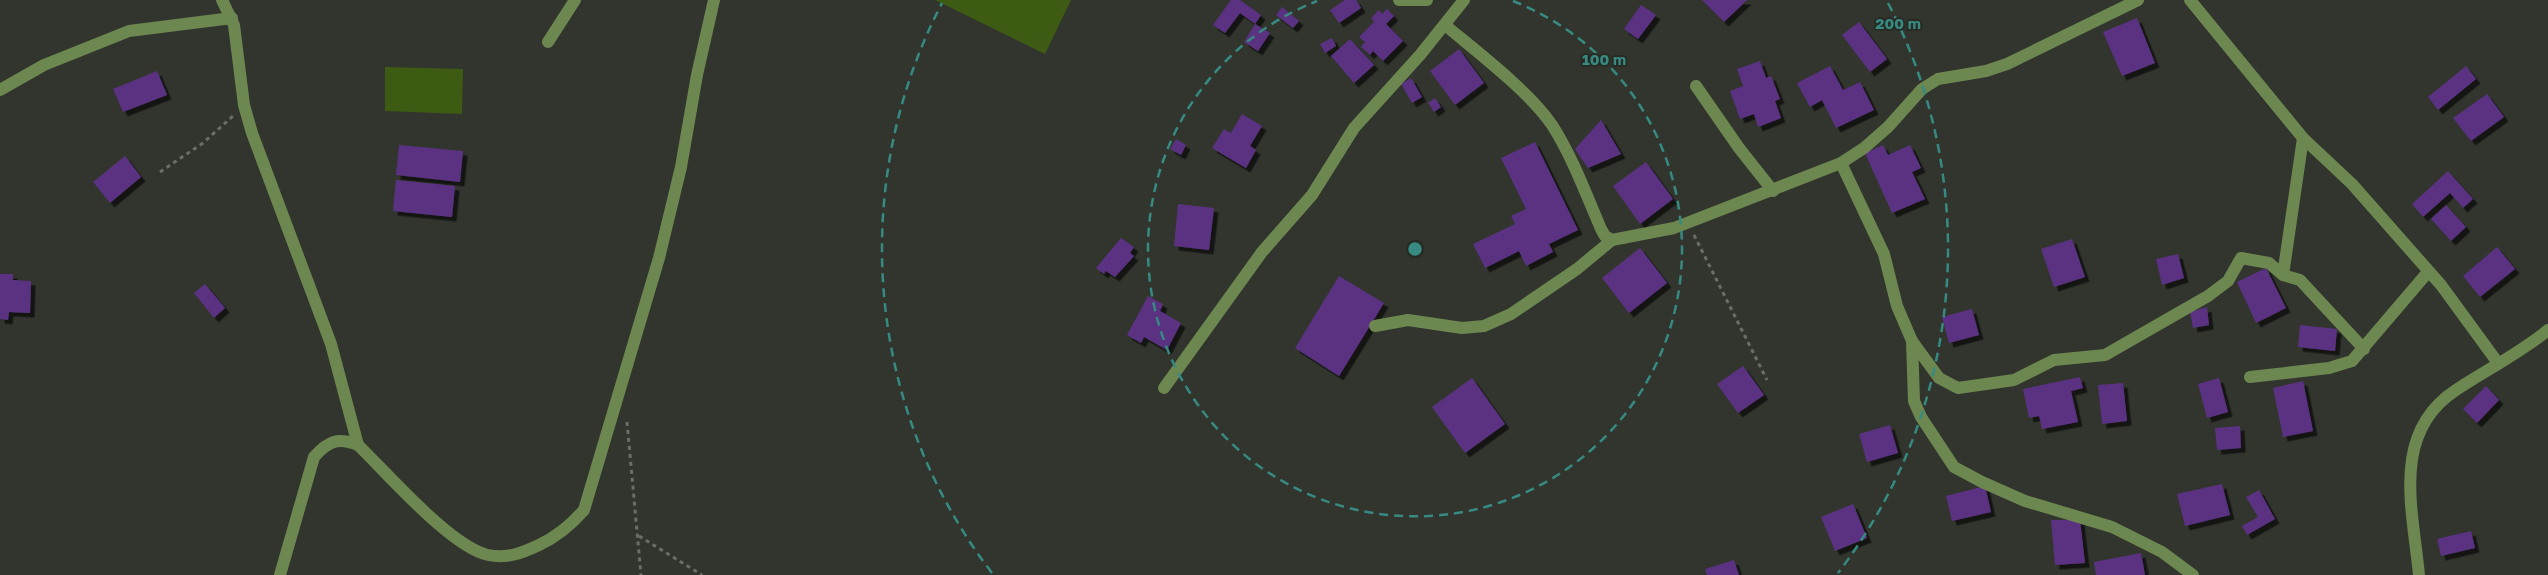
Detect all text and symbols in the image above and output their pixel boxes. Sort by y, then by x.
text: 200 m [1875,14,1921,32]
text: 100 m [1582,50,1626,68]
centre of rings [1406,240,1424,258]

